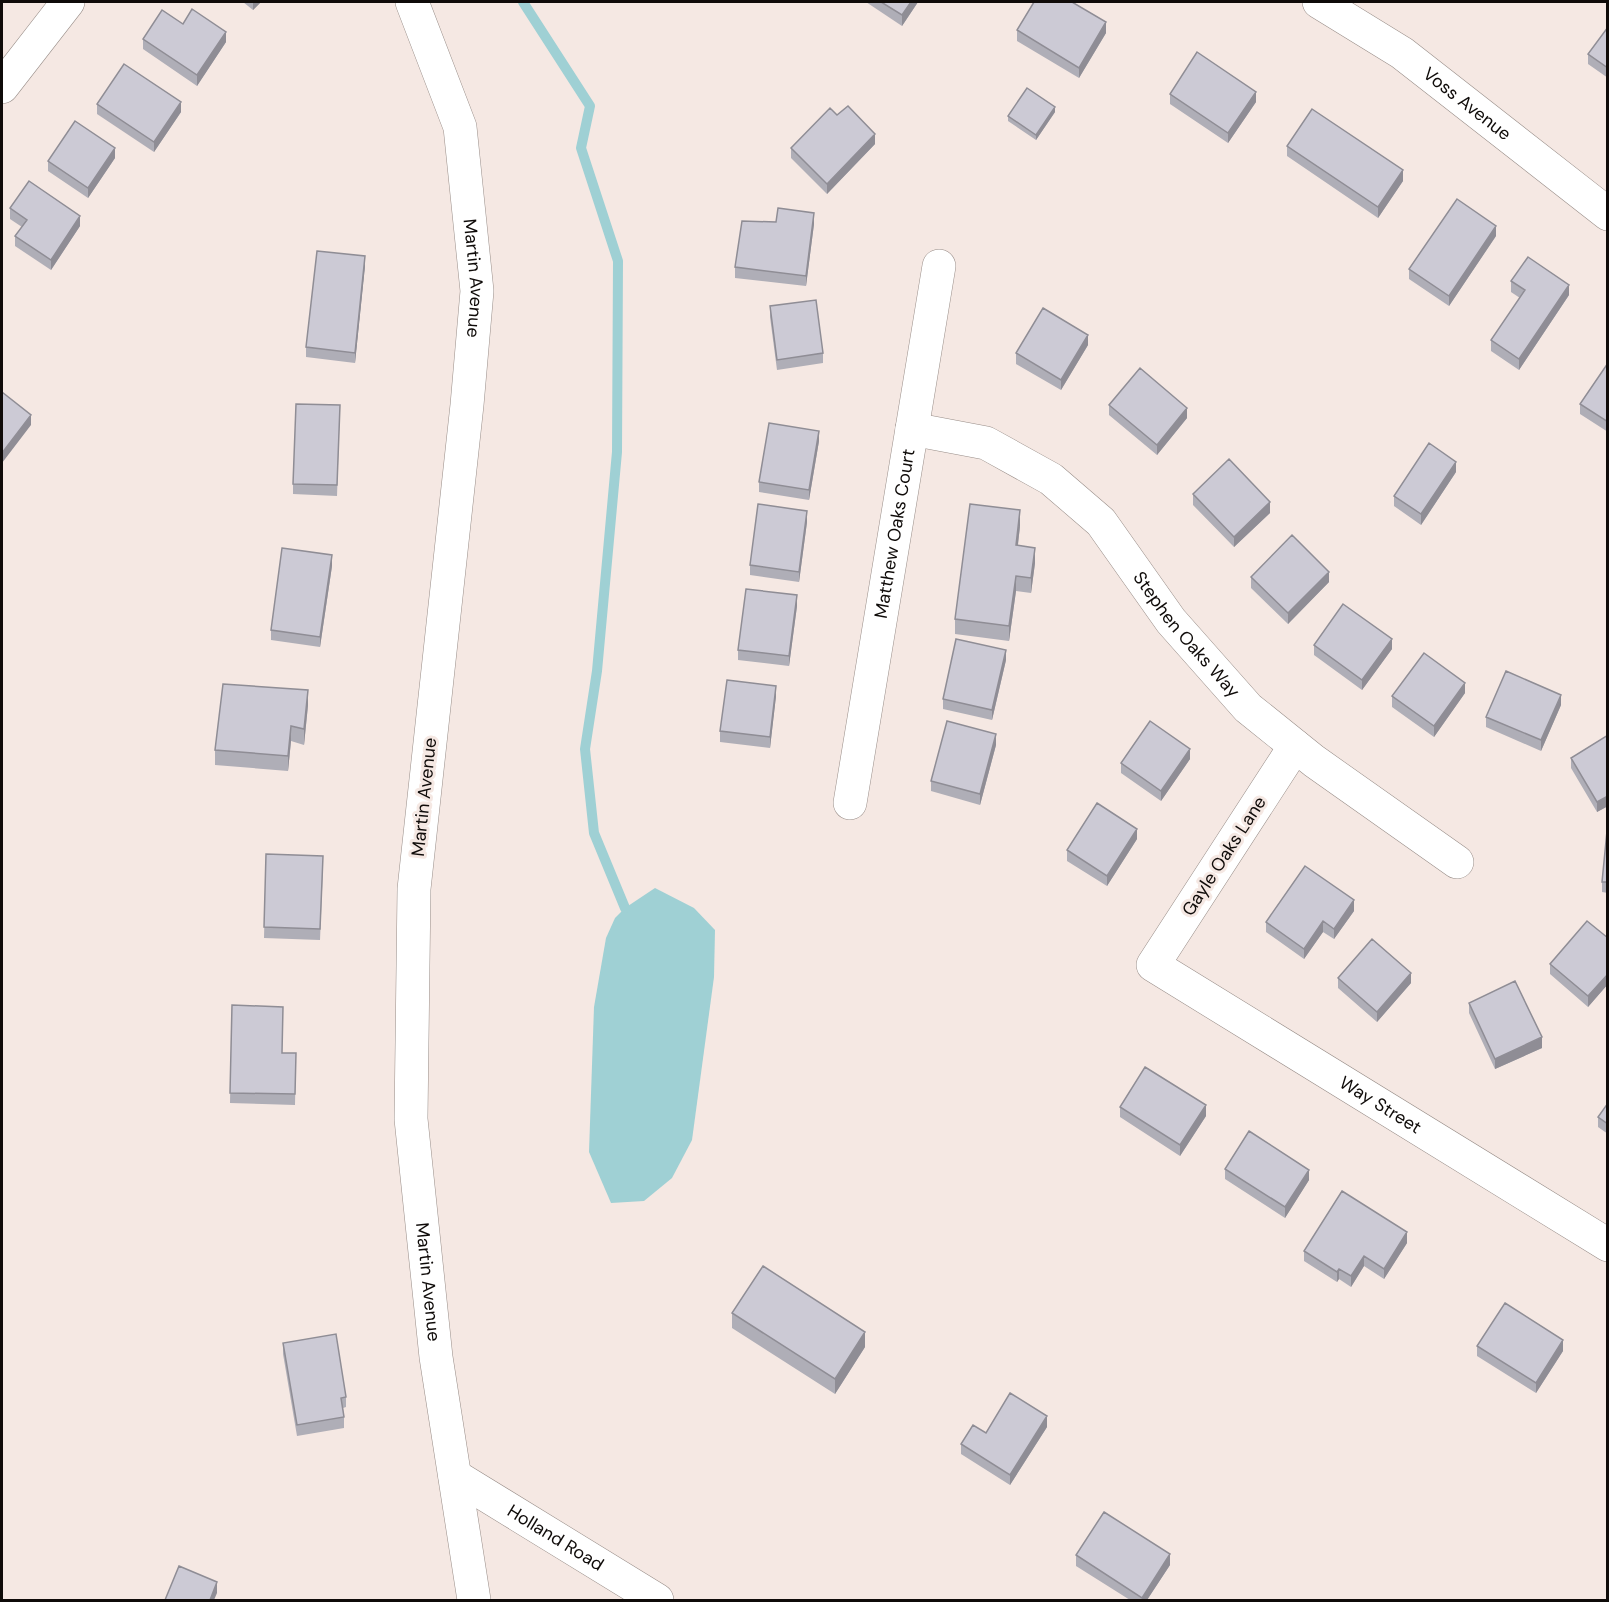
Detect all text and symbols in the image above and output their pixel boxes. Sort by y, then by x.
street label: Voss Avenue [1418,62,1516,146]
street label: Martin Avenue [458,218,489,339]
street label: Matthew Oaks Court [869,447,920,620]
street label: Stephen Oaks Way [1128,567,1245,703]
street label: Martin Avenue [406,736,442,858]
street label: Gayle Oaks Lane [1176,792,1272,920]
street label: Way Street [1335,1071,1426,1139]
street label: Martin Avenue [410,1221,446,1343]
street label: Holland Road [503,1499,608,1577]

